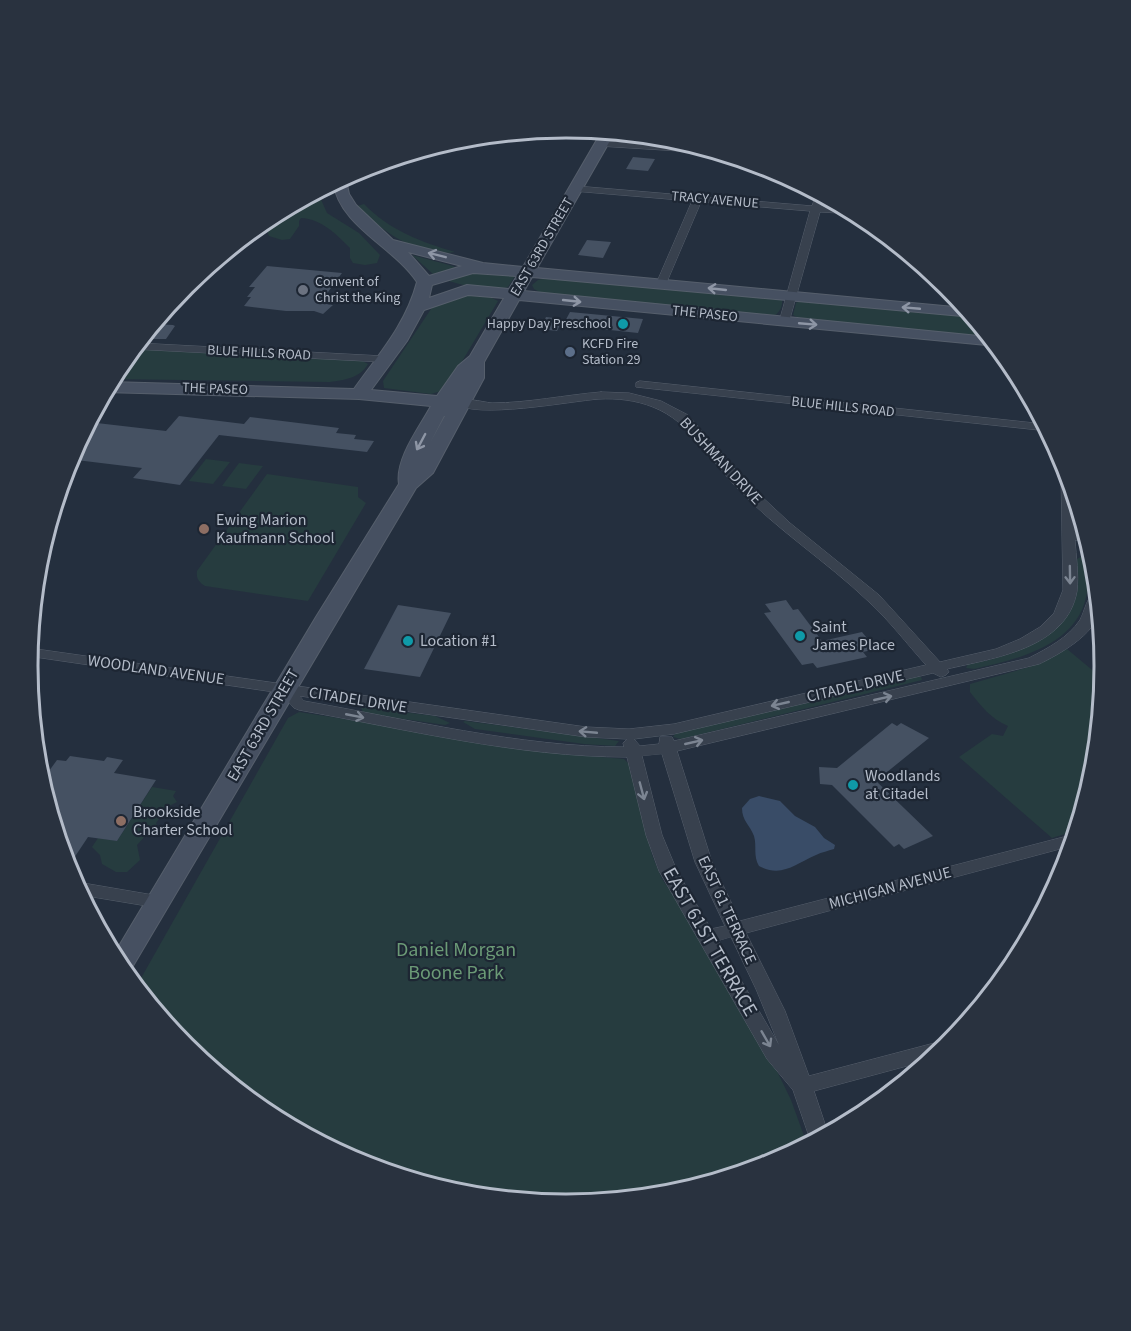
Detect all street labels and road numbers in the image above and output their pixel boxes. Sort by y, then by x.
street label: TRACY AVENUE [670,186,760,214]
street label: EAST 63RD STREET [506,194,579,300]
street label: THE PASEO [671,301,739,327]
street label: BLUE HILLS ROAD [207,340,311,366]
street label: THE PASEO [182,378,248,400]
street label: BLUE HILLS ROAD [790,392,896,422]
street label: BUSHMAN DRIVE [675,412,767,510]
street label: WOODLAND AVENUE [86,650,226,690]
street label: EAST 63RD STREET [222,664,304,785]
street label: CITADEL DRIVE [804,664,906,708]
street label: CITADEL DRIVE [307,681,409,719]
street label: EAST 61 TERRACE [692,852,762,968]
street label: MICHIGAN AVENUE [826,861,954,915]
street label: EAST 61ST TERRACE [656,862,764,1022]

